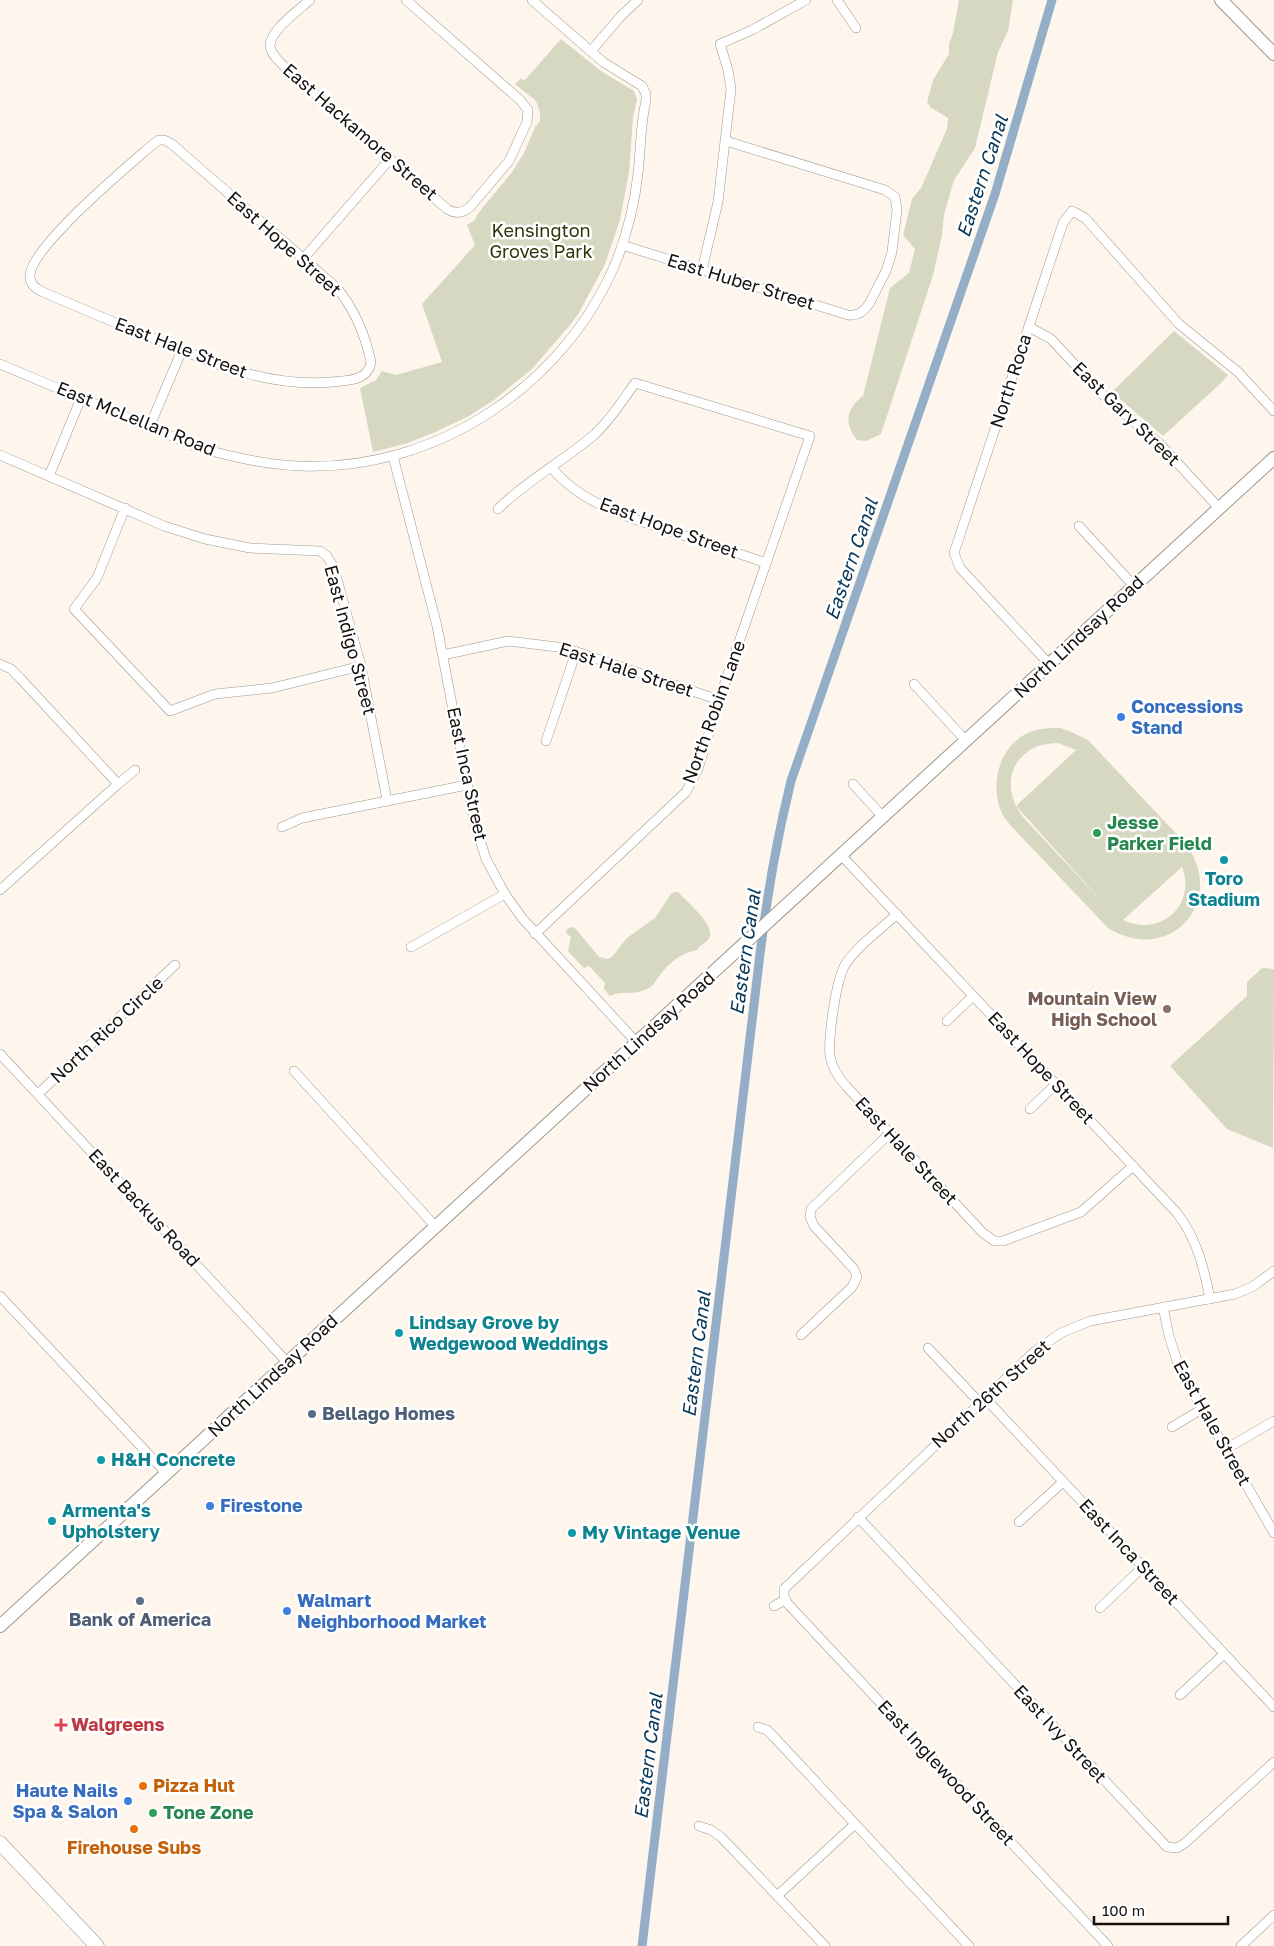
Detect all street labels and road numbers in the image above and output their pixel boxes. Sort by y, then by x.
street label: East Hackamore Street [279,58,443,204]
street label: East Hope Street [223,186,346,300]
street label: East Huber Street [665,248,818,314]
street label: East Hale Street [112,312,251,382]
street label: North Roca [985,331,1036,430]
street label: East Gary Street [1069,357,1185,470]
street label: East McLellan Road [54,376,219,460]
street label: East Hope Street [597,492,742,562]
street label: East Indigo Street [320,562,382,717]
street label: North Lindsay Road [1009,570,1148,702]
street label: East Hale Street [556,637,696,701]
street label: North Robin Lane [677,637,749,786]
street label: East Inca Street [443,705,493,843]
street label: North Lindsay Road [578,966,719,1096]
street label: North Rico Circle [45,971,167,1087]
street label: East Hope Street [984,1006,1100,1128]
street label: East Hale Street [851,1092,962,1209]
street label: East Backus Road [84,1144,205,1271]
street label: North Lindsay Road [203,1309,342,1441]
street label: North 26th Street [926,1334,1054,1452]
street label: East Hale Street [1169,1356,1256,1489]
street label: East Inca Street [1075,1494,1184,1609]
street label: East Ivy Street [1010,1680,1112,1787]
street label: East Inglewood Street [874,1695,1020,1850]

